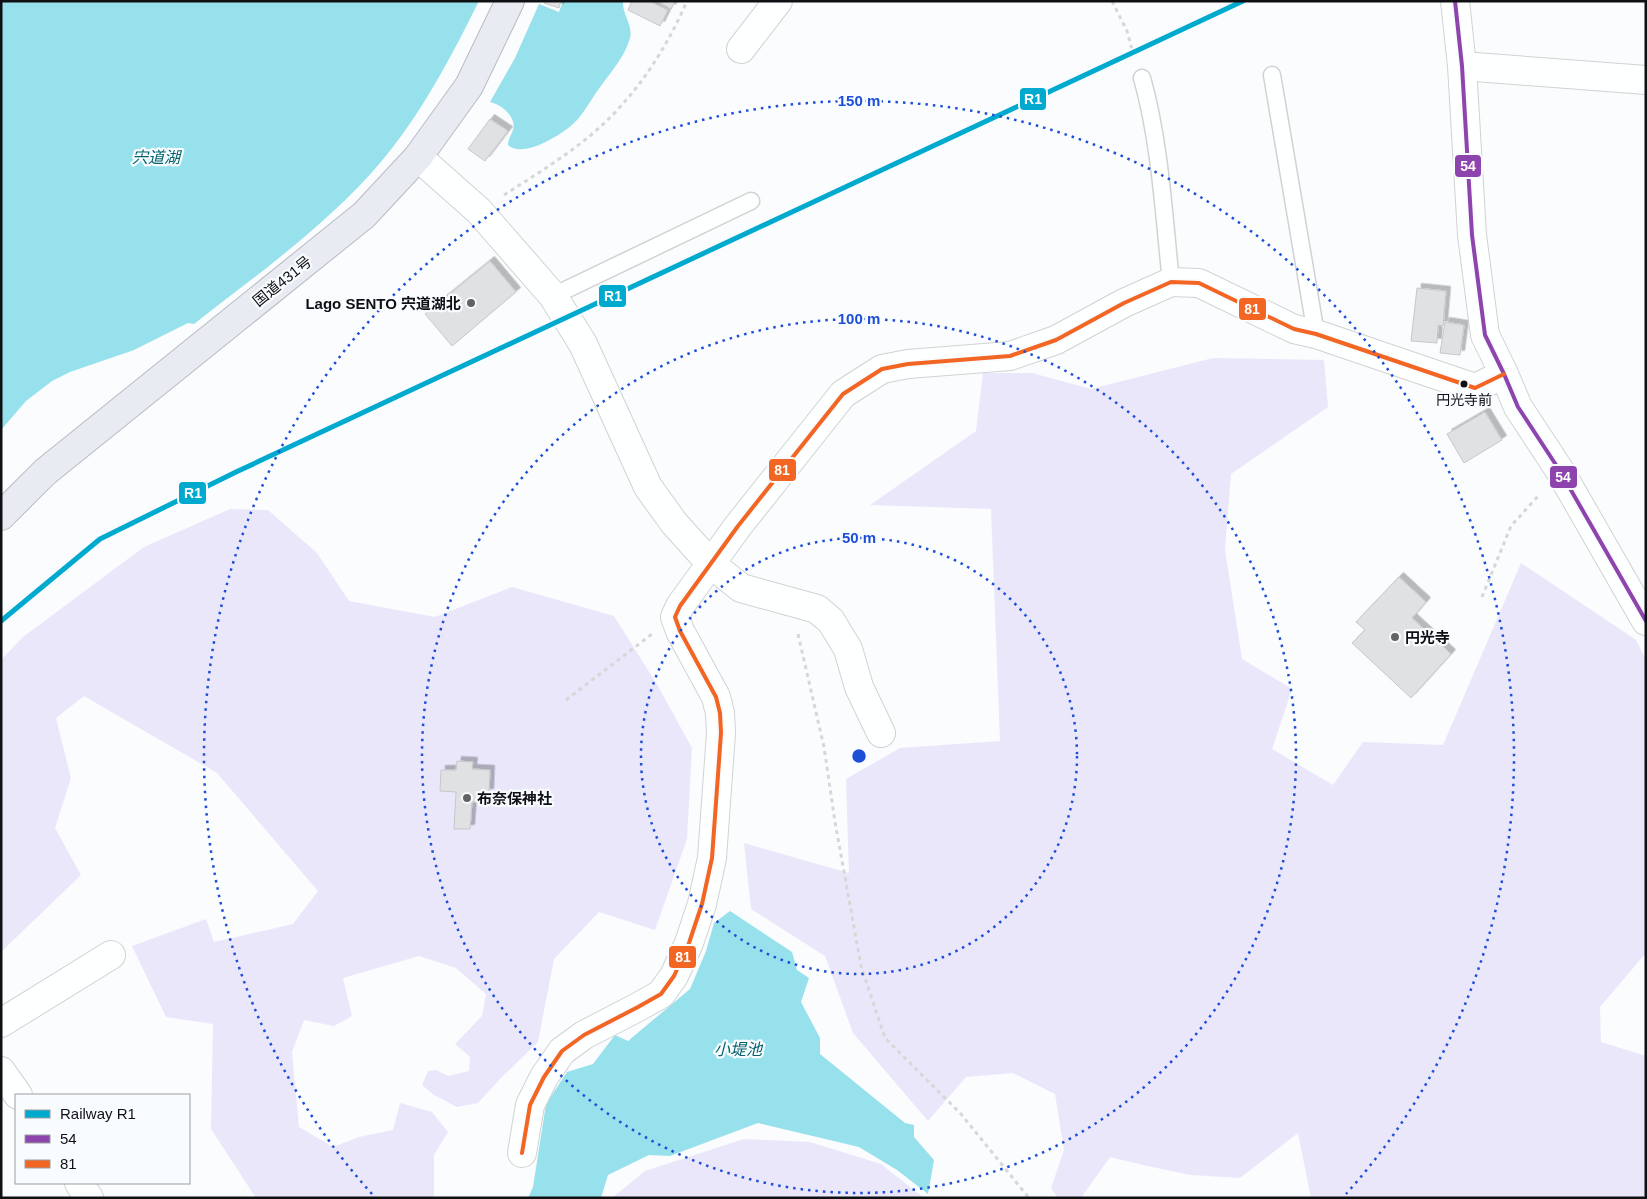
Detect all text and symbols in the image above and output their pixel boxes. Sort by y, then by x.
line badge: R1 [1019,87,1047,111]
text: R1 [1024,91,1042,107]
text: 150 m [838,92,880,109]
water label: 宍道湖 [132,149,183,166]
line badge: 54 [1454,154,1482,178]
text: 54 [1460,158,1476,174]
street label: 国道431号 [249,252,315,310]
line badge: R1 [598,284,627,308]
text: R1 [604,288,622,304]
place label: Lago SENTO 宍道湖北 [305,295,461,312]
marker: Lago SENTO 宍道湖北 [465,297,477,309]
line badge: 81 [1238,297,1267,321]
text: 81 [1244,301,1260,317]
text: 100 m [838,310,880,327]
marker: 円光寺前 [1459,379,1469,389]
place label: 円光寺前 [1436,392,1492,408]
line badge: 81 [768,458,797,482]
text: 81 [774,462,790,478]
line badge: 54 [1549,465,1578,489]
text: 54 [1555,469,1571,485]
line badge: R1 [178,481,207,505]
text: R1 [184,485,202,501]
text: 50 m [842,529,876,546]
place label: 円光寺 [1405,629,1450,646]
marker: 円光寺 [1389,631,1401,643]
centre of rings [850,747,868,765]
place label: 布奈保神社 [477,790,552,807]
marker: 布奈保神社 [461,792,473,804]
line badge: 81 [668,945,697,969]
text: 81 [675,949,691,965]
water label: 小堤池 [714,1041,764,1058]
legend [15,1094,190,1184]
text: Railway R1 [60,1105,136,1122]
text: 54 [60,1130,77,1147]
text: 81 [60,1155,77,1172]

